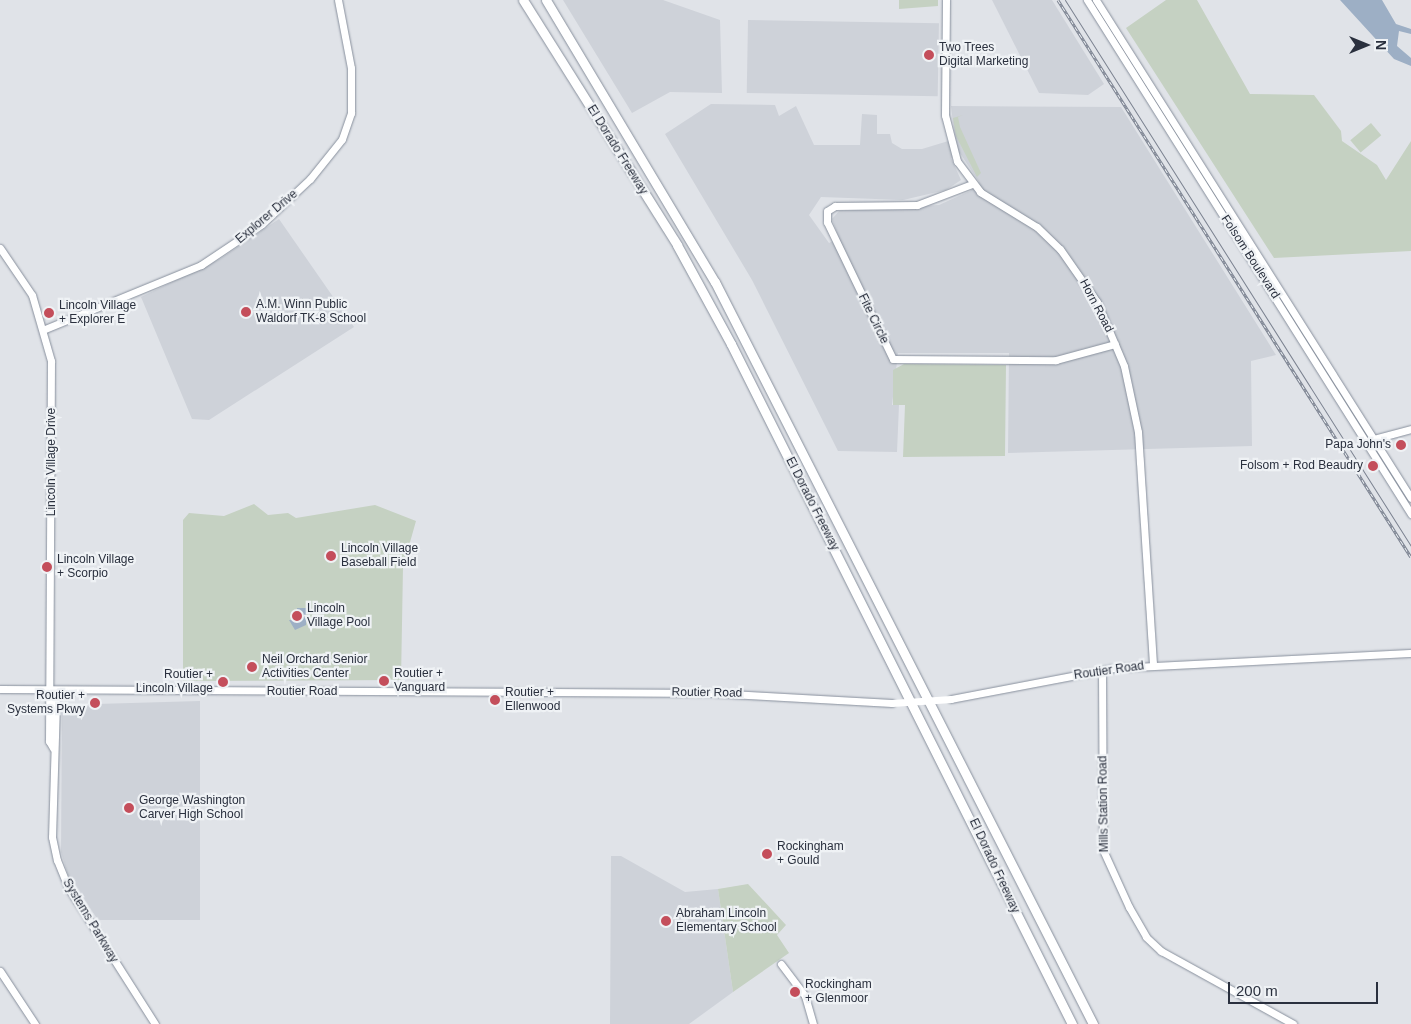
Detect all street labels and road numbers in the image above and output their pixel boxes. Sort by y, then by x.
street label: El Dorado Freeway [584,103,650,197]
street label: Explorer Drive [233,187,301,247]
street label: Folsom Boulevard [1218,213,1282,301]
street label: Horn Road [1076,277,1116,335]
street label: Fite Circle [855,292,891,346]
street label: Lincoln Village Drive [45,408,59,516]
street label: El Dorado Freeway [782,455,842,553]
street label: Routier Road [1073,659,1145,683]
street label: Routier Road [267,685,337,699]
street label: Routier Road [672,685,742,701]
street label: Mills Station Road [1096,756,1112,852]
street label: El Dorado Freeway [966,816,1022,916]
street label: Systems Parkway [59,876,121,966]

